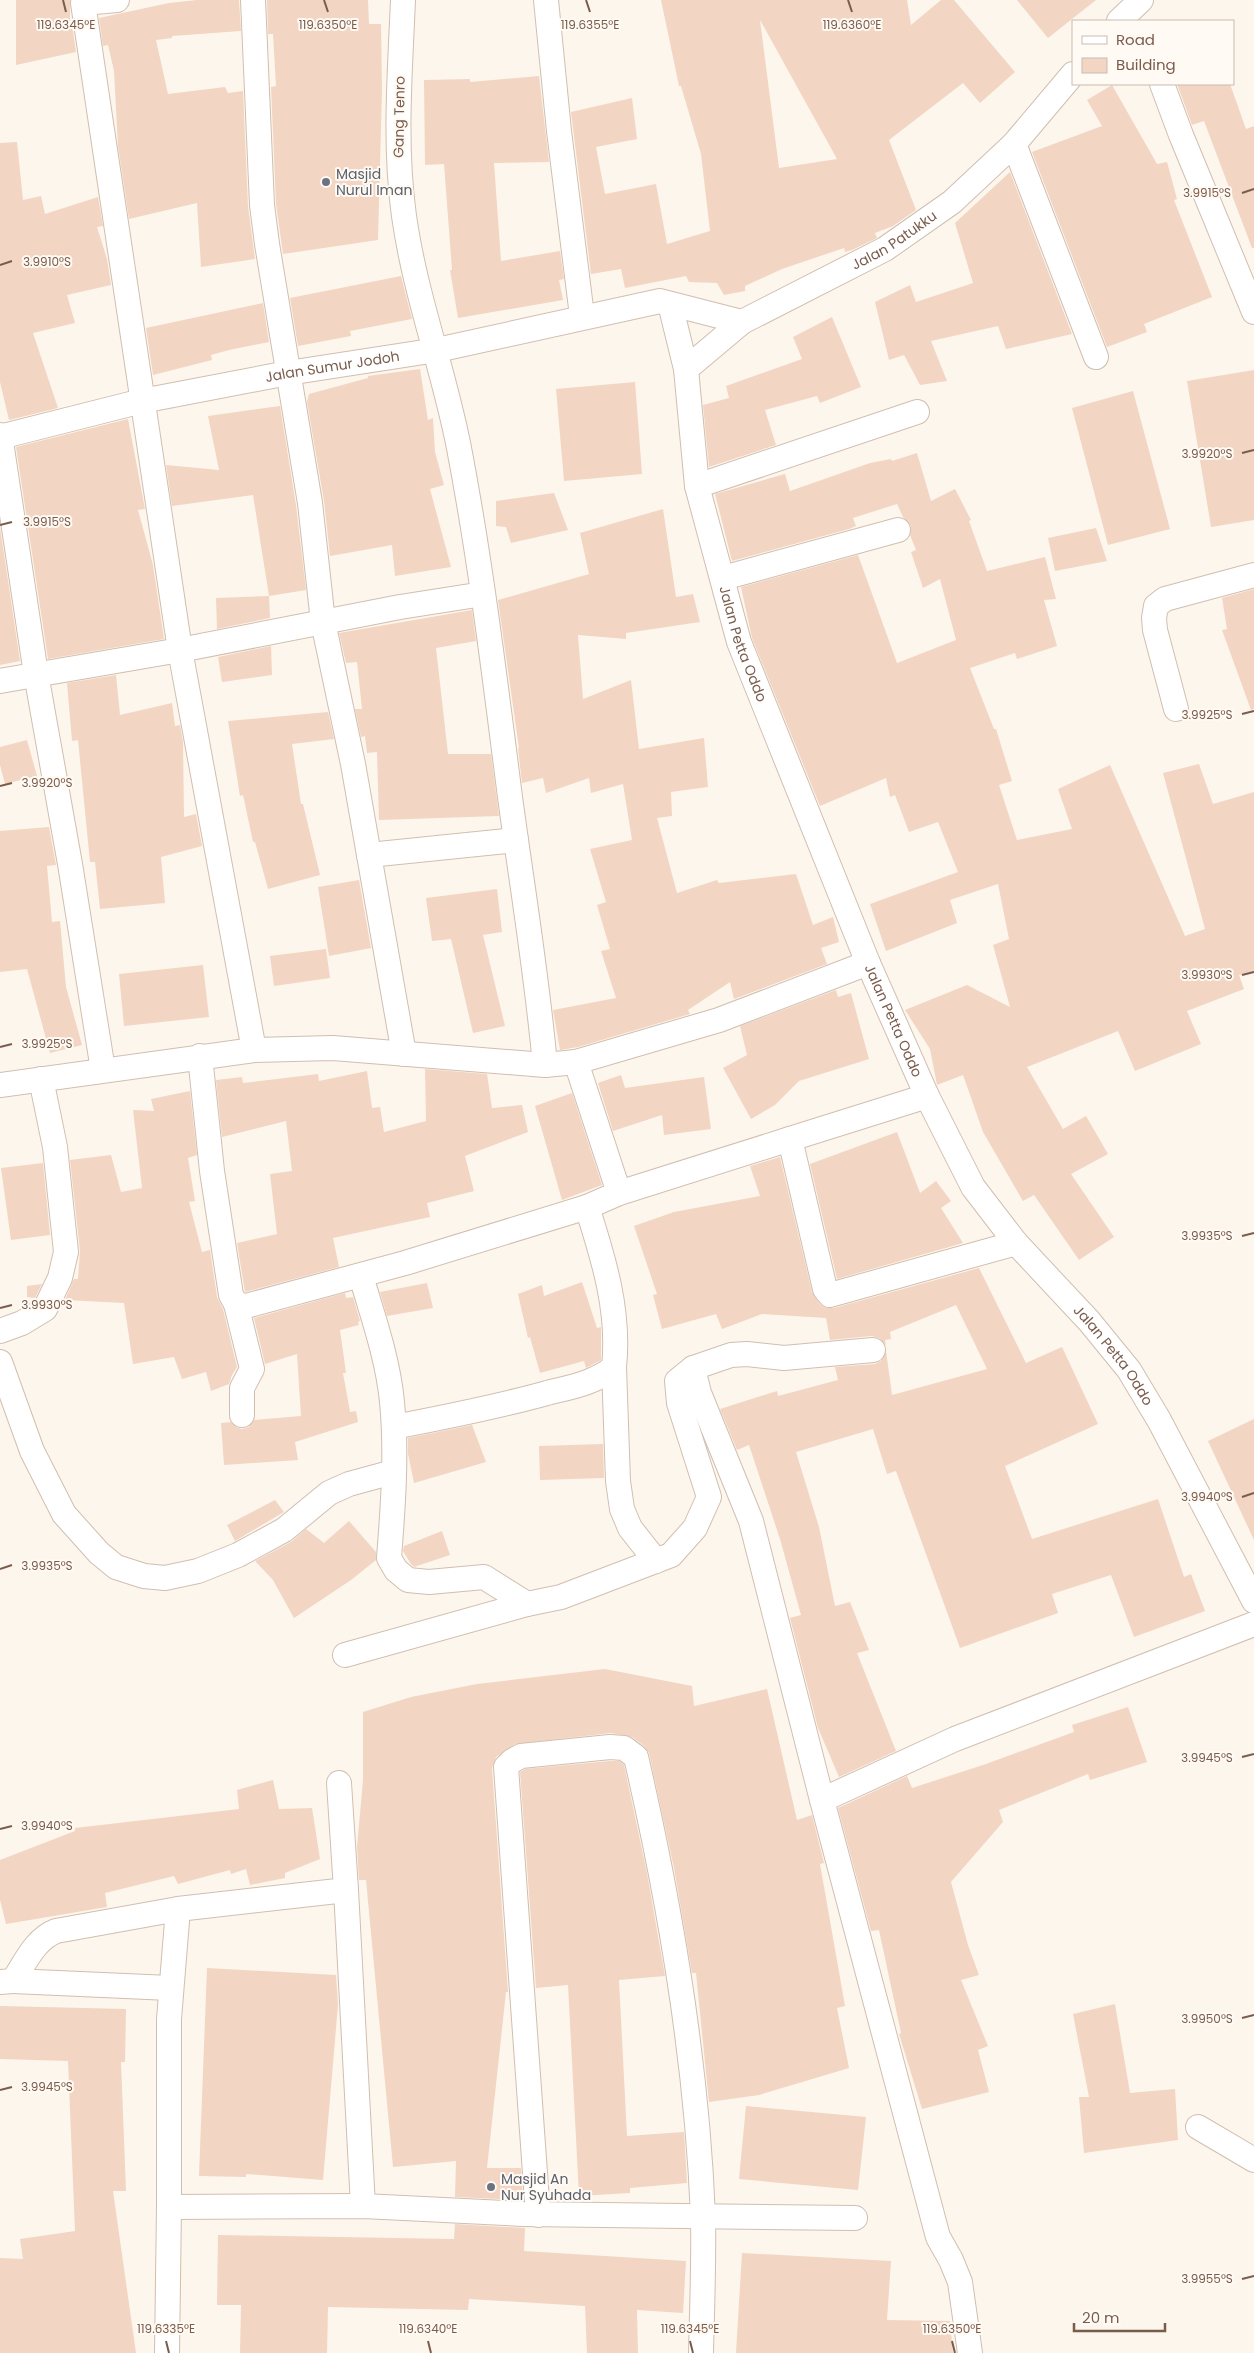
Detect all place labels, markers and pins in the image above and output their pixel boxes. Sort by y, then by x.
place label: Masjid Nurul Iman [336,164,412,200]
marker: Masjid Nurul Iman [320,176,332,188]
place label: Masjid An Nur Syuhada [501,2169,591,2205]
marker: Masjid An Nur Syuhada [485,2181,497,2193]

